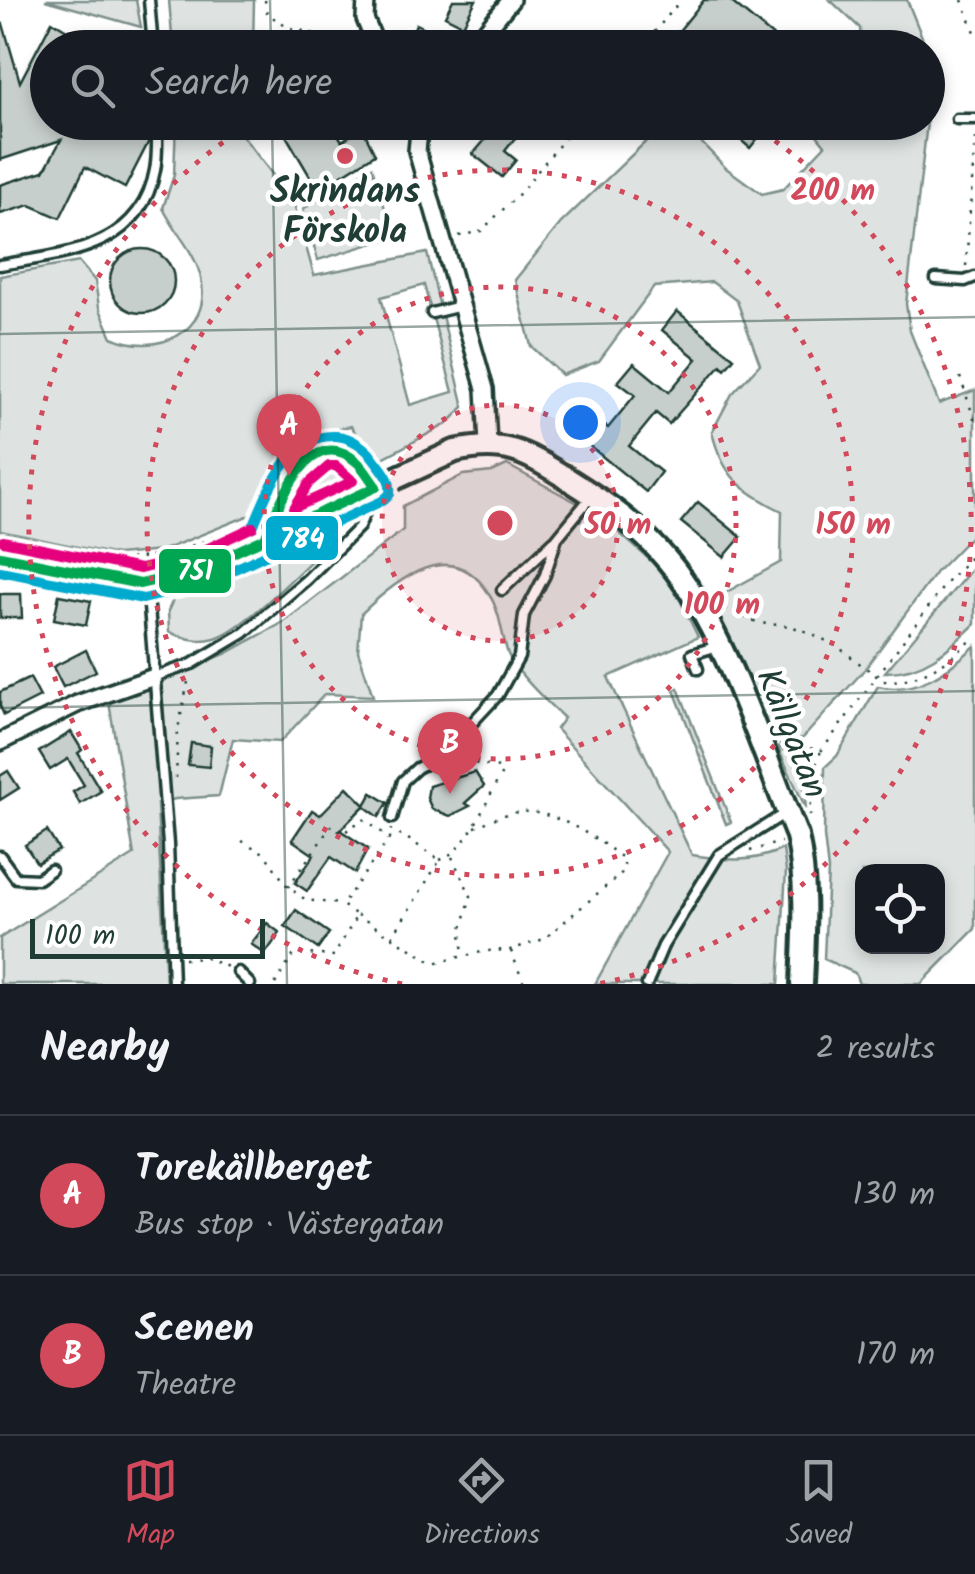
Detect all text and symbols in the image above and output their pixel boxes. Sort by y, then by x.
search box [30,30,945,140]
text: Search here [145,55,332,115]
icon: search [65,58,120,113]
marker: Skrindans Förskola [334,145,356,167]
place label: Skrindans Förskola [270,165,420,261]
text: 200 m [791,168,875,216]
pin: A [256,394,322,476]
your location [555,397,606,448]
text: 50 m [584,502,651,550]
text: 150 m [815,502,891,550]
centre of rings [482,505,518,541]
line badge: 784 [264,514,340,562]
text: 784 [280,518,325,563]
line badge: 751 [157,547,233,595]
text: 751 [177,550,213,595]
text: 100 m [684,582,760,630]
street label: Källgatan [739,660,841,808]
pin: B [418,712,482,794]
map controls [855,864,945,954]
button: locate [855,864,945,954]
scale bar [30,914,265,958]
text: 100 m [45,914,115,959]
text: Nearby [40,1016,169,1083]
text: 2 results [816,1024,935,1075]
text: Torekällberget [135,1140,372,1200]
text: A [62,1170,83,1221]
text: 130 m [852,1170,935,1221]
text: Bus stop · Västergatan [135,1200,444,1251]
text: Scenen [135,1300,254,1360]
text: B [63,1330,82,1381]
text: 170 m [856,1330,935,1381]
text: Theatre [135,1360,236,1411]
tab: Map [123,1453,178,1558]
tab: Directions [424,1453,540,1558]
tab: Saved [786,1453,852,1558]

